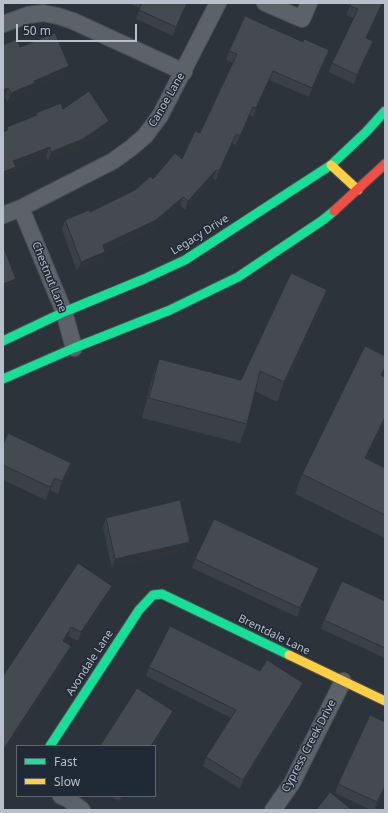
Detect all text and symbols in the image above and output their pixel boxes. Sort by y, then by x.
scale bar [18,16,139,42]
text: 50 m [23,22,51,39]
street label: Canoe Lane [146,70,188,130]
street label: Legacy Drive [169,212,231,258]
street label: Chestnut Lane [29,240,69,314]
street label: Brentdale Lane [236,612,312,658]
street label: Avondale Lane [64,628,116,698]
street label: Cypress Creek Drive [279,697,339,795]
legend [16,745,156,797]
text: Fast [54,753,77,770]
text: Slow [54,773,80,790]

